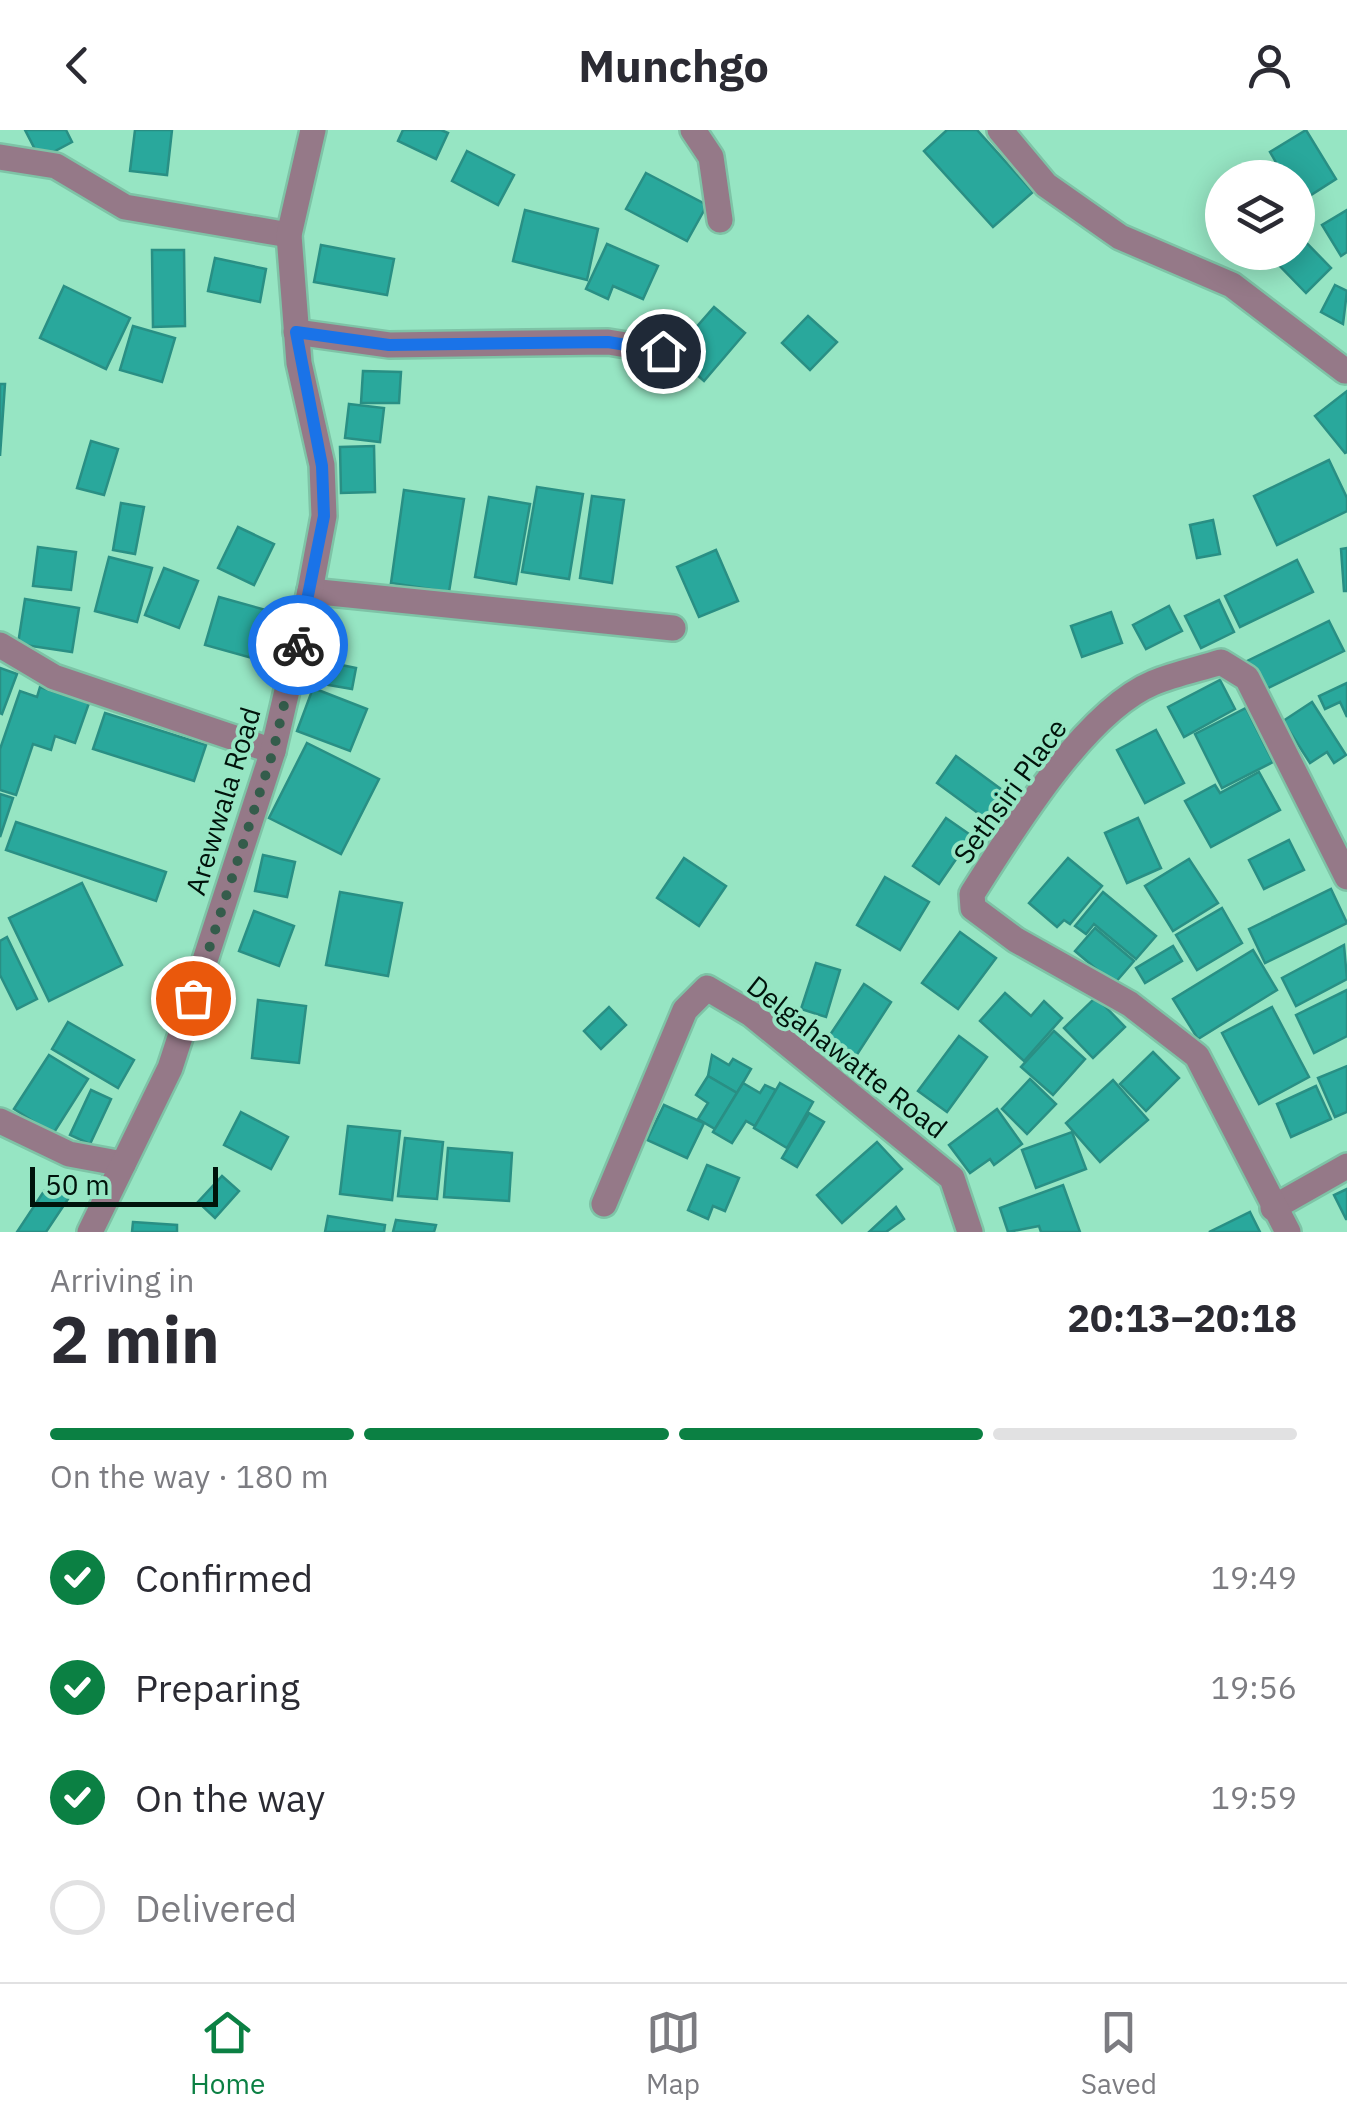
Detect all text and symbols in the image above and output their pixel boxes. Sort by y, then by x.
text: Munchgo [578,36,769,94]
icon: back [50,38,105,93]
icon: person [1242,38,1297,93]
map controls [1205,160,1315,270]
button: layers [1205,160,1315,270]
pin [621,309,706,394]
icon: home [636,324,691,379]
courier [248,595,348,695]
icon: bike [271,618,326,673]
street label: Arewwala Road [176,702,269,899]
street label: Sethsiri Place [944,711,1075,871]
pin [151,956,236,1041]
street label: Delgahawatte Road [740,967,955,1146]
icon: bag [166,971,221,1026]
scale bar [30,1162,218,1206]
text: 50 m [45,1166,110,1203]
text: Arriving in [50,1259,195,1301]
text: 20:13–20:18 [1067,1293,1297,1342]
text: 2 min [50,1296,220,1381]
text: On the way · 180 m [50,1455,329,1497]
icon: check [50,1550,105,1605]
text: Confirmed [135,1553,313,1602]
text: 19:49 [1211,1556,1297,1598]
icon: check [50,1660,105,1715]
text: Preparing [135,1663,300,1712]
text: 19:56 [1211,1666,1297,1708]
icon: check [50,1770,105,1825]
text: On the way [135,1773,325,1822]
text: 19:59 [1211,1776,1297,1818]
text: Delivered [135,1883,297,1932]
tab: Home [190,2005,265,2102]
tab: Map [646,2005,701,2102]
tab: Saved [1081,2005,1157,2102]

